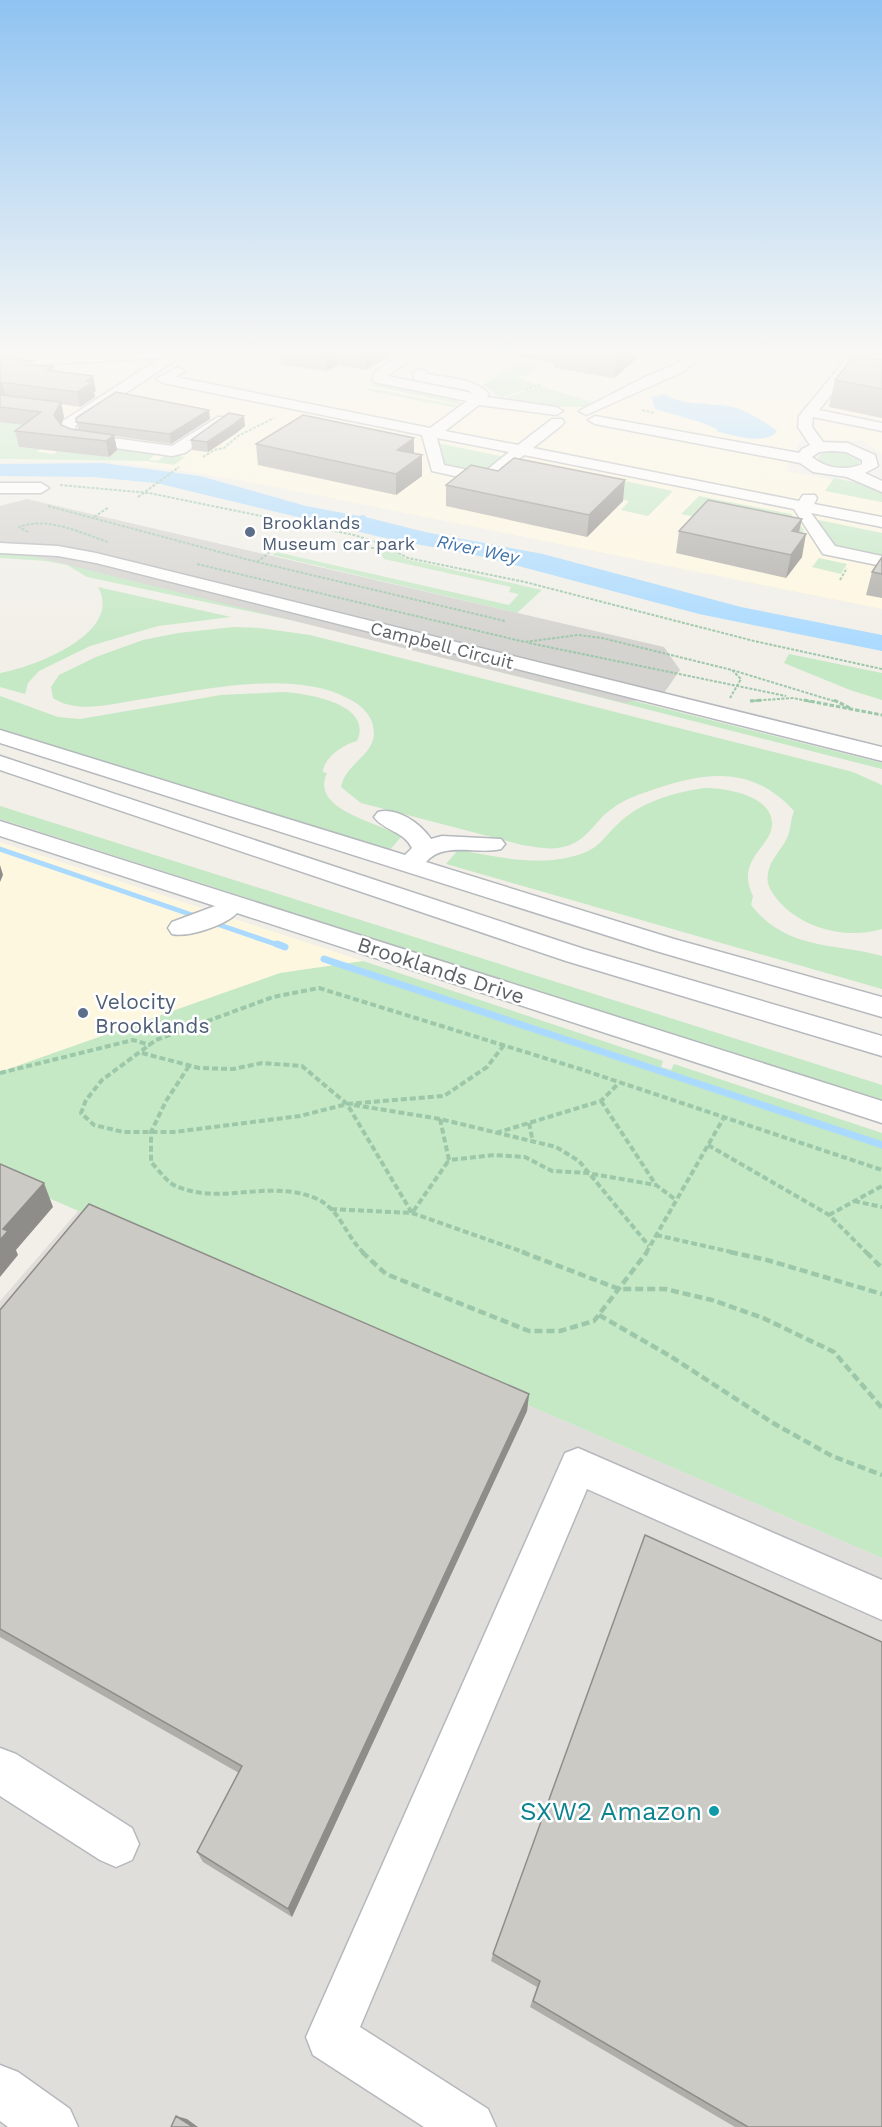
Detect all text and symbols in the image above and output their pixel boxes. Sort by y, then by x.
place label: Brooklands Museum car park [262,512,415,554]
marker: Brooklands Museum car park [243,525,257,539]
water label: River Wey [435,530,523,568]
street label: Campbell Circuit [368,617,516,673]
street label: Brooklands Drive [354,931,528,1009]
place label: Velocity Brooklands [95,989,210,1038]
marker: Velocity Brooklands [76,1006,90,1020]
place label: SXW2 Amazon [520,1796,702,1826]
marker: SXW2 Amazon [707,1804,721,1818]

